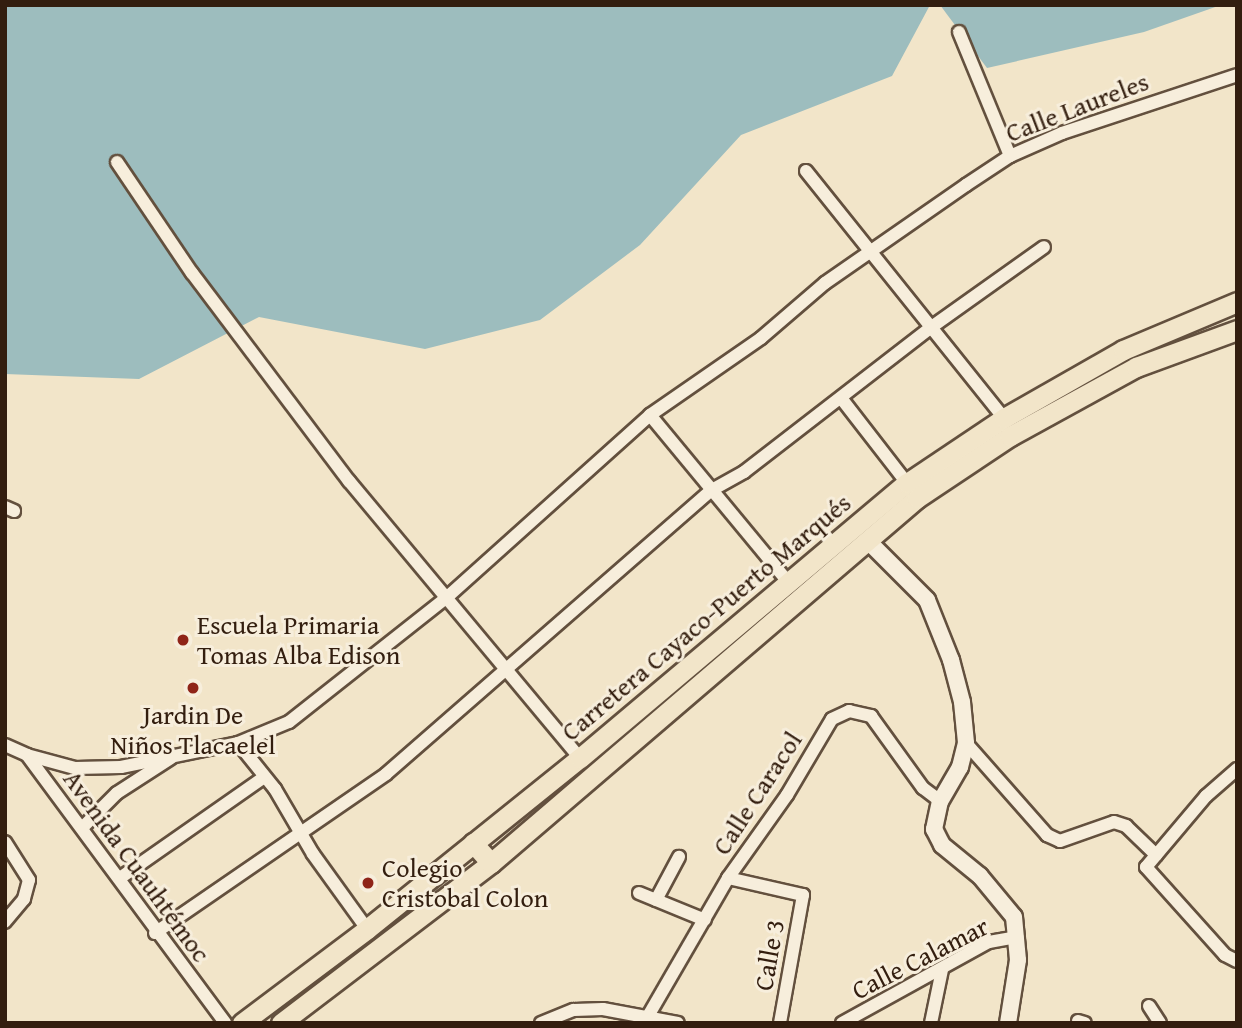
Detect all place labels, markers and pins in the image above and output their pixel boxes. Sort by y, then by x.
place label: Escuela Primaria Tomas Alba Edison [197,609,400,670]
marker: Escuela Primaria Tomas Alba Edison [175,632,191,648]
marker: Jardin De Niños Tlacaelel [185,680,201,696]
place label: Jardin De Niños Tlacaelel [110,699,276,760]
place label: Colegio Cristobal Colon [382,852,548,914]
marker: Colegio Cristobal Colon [360,875,376,891]

